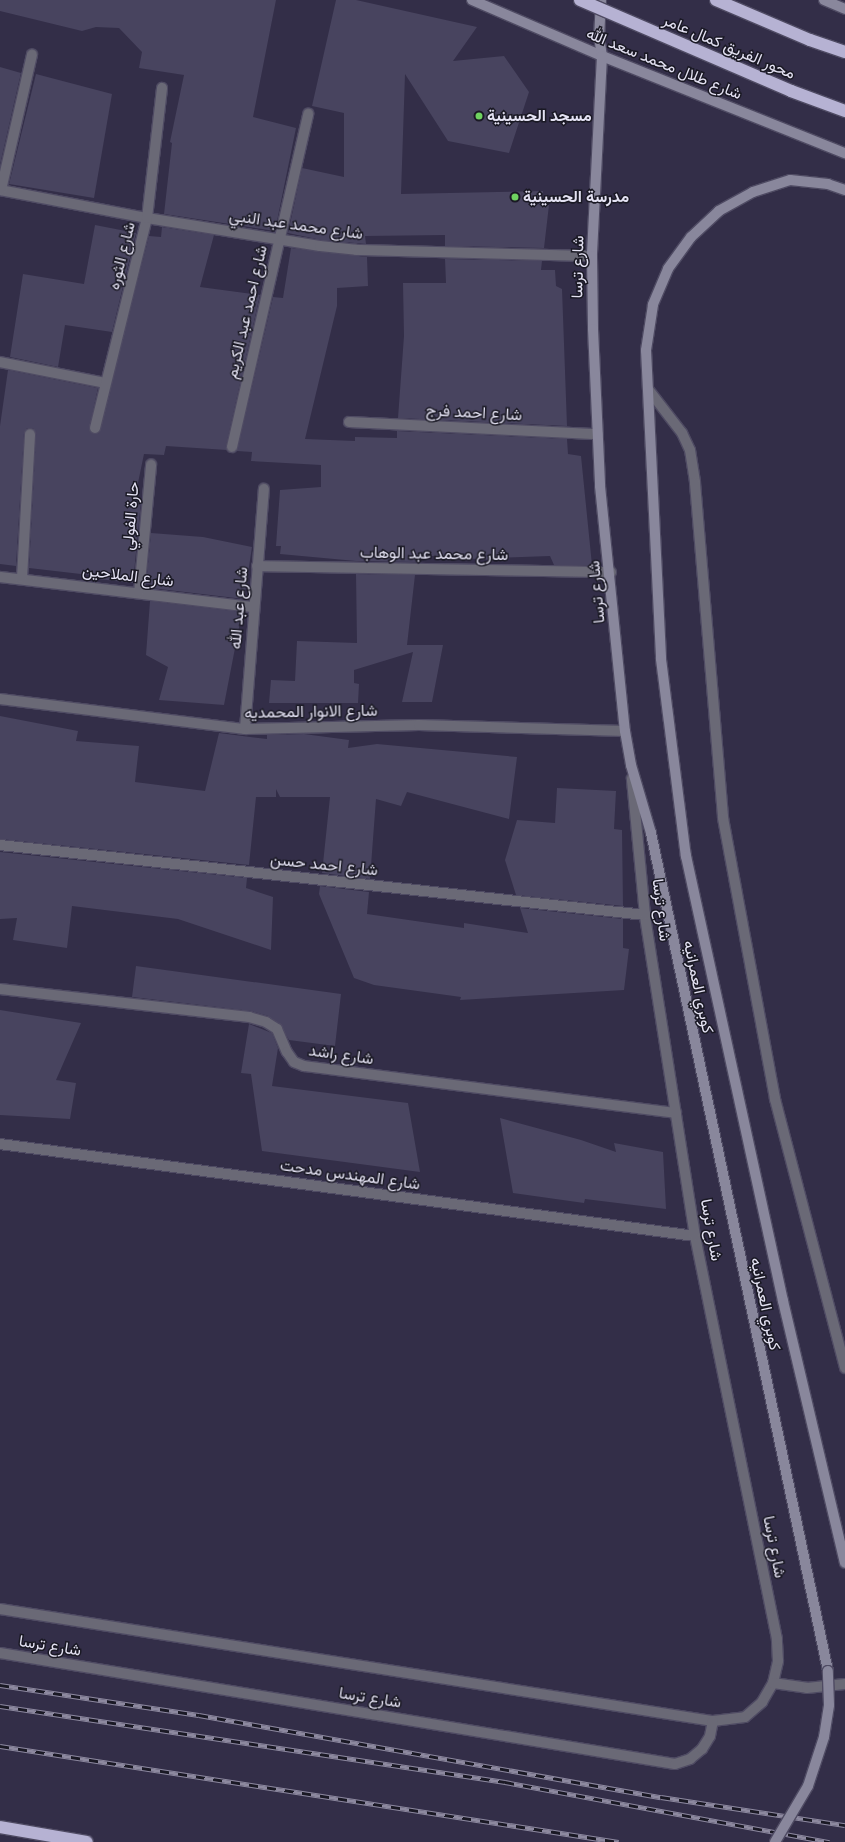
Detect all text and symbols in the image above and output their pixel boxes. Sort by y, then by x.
street label: محور الفريق كمال عامر [660,10,798,84]
street label: شارع طلال محمد سعد الله [583,24,745,104]
place label: مسجد الحسينية [487,106,592,126]
marker: مسجد الحسينية [474,111,484,121]
place label: مدرسة الحسينية [523,187,629,207]
marker: مدرسة الحسينية [510,192,520,202]
street label: شارع محمد عبد النبي [228,206,364,244]
street label: شارع الثوره [104,220,140,292]
street label: شارع ترسا [568,235,588,299]
street label: شارع احمد عبد الكريم [222,243,272,381]
street label: شارع احمد فرج [425,401,523,425]
street label: حارة الفولي [118,481,144,551]
street label: شارع محمد عبد الوهاب [360,543,508,565]
street label: شارع ترسا [585,560,609,624]
street label: شارع الملاحين [81,561,175,591]
street label: شارع عبد الله [226,566,252,650]
street label: شارع الانوار المحمديه [244,701,378,723]
street label: شارع احمد حسن [269,850,379,880]
street label: شارع ترسا [648,878,674,942]
street label: كوبري العمرانيه [679,939,717,1035]
street label: شارع راشد [307,1041,375,1069]
street label: شارع المهندس مدحت [279,1156,421,1194]
street label: شارع ترسا [696,1197,726,1263]
street label: كوبري العمرانيه [746,1256,784,1352]
street label: شارع ترسا [759,1514,789,1580]
street label: شارع ترسا [17,1632,83,1660]
street label: شارع ترسا [337,1684,403,1712]

